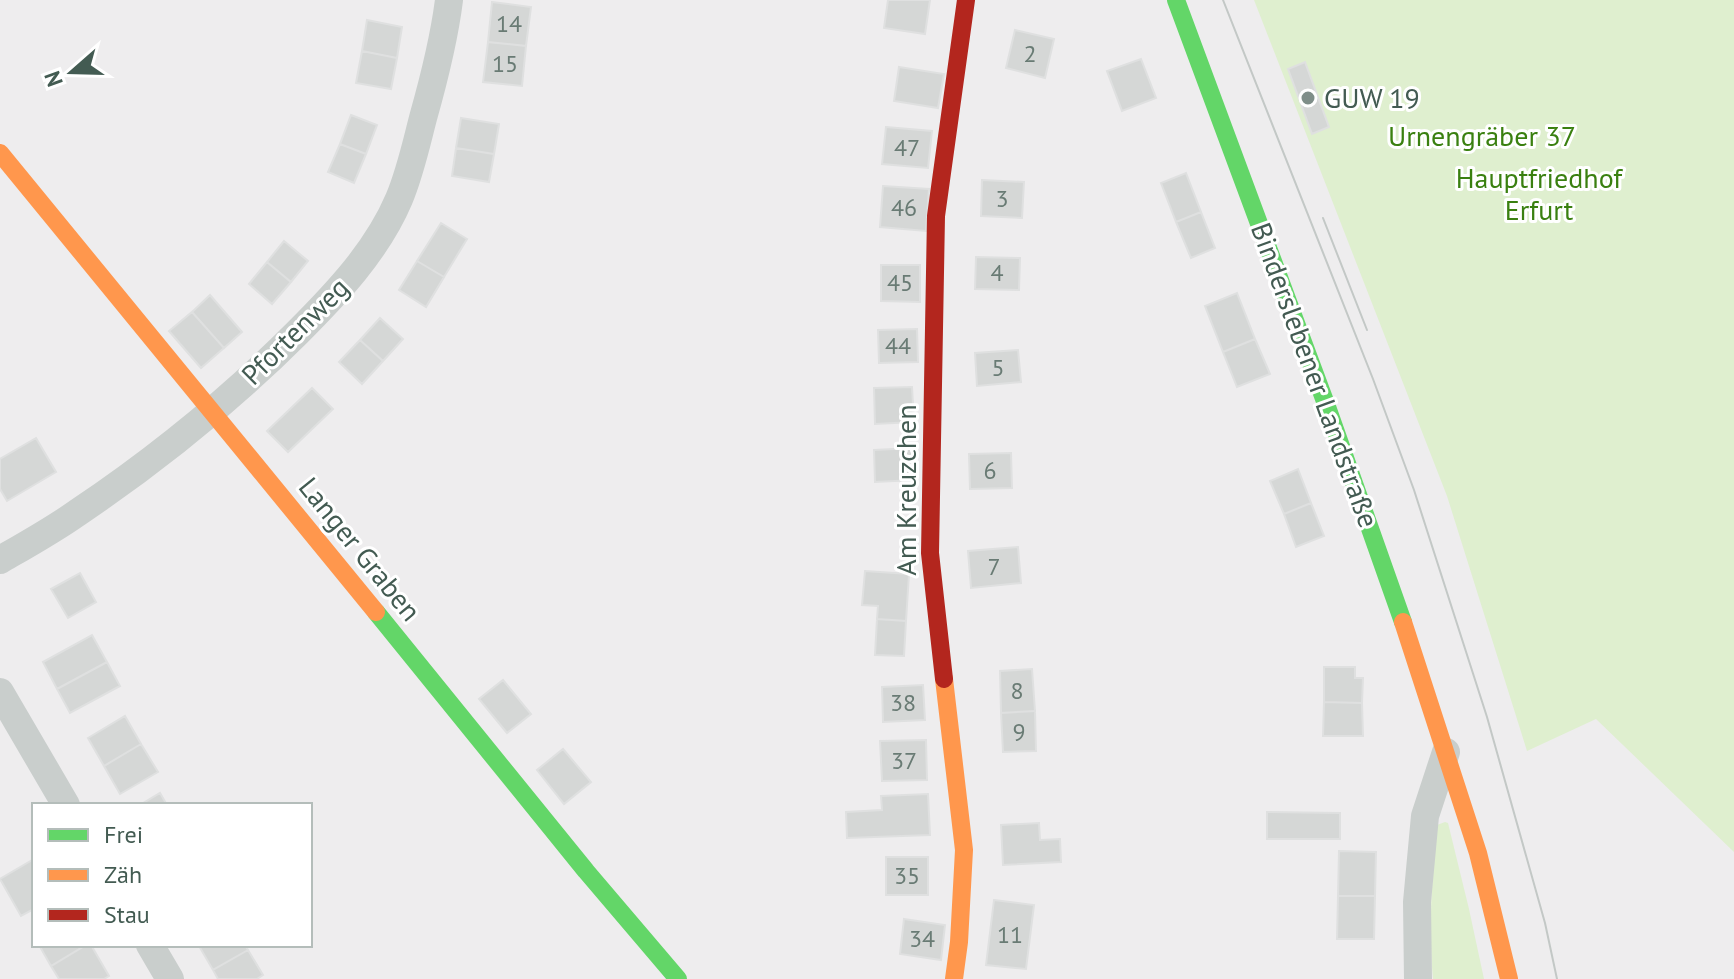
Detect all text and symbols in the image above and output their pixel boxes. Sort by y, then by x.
house number: 14 [496,8,522,39]
north arrow [32,32,112,112]
house number: 2 [1023,38,1037,69]
house number: 15 [492,48,518,79]
text: N [38,67,69,90]
place label: GUW 19 [1324,79,1420,116]
marker: GUW 19 [1299,89,1317,107]
park label: Urnengräber 37 [1388,117,1576,154]
house number: 47 [894,132,920,163]
park label: Hauptfriedhof Erfurt [1456,159,1623,228]
house number: 3 [995,183,1009,214]
house number: 46 [891,192,917,223]
street label: Binderslebener Landstraße [1243,217,1388,532]
house number: 4 [990,257,1004,288]
house number: 45 [887,267,913,298]
street label: Pfortenweg [233,269,356,392]
house number: 44 [885,330,911,361]
house number: 5 [991,352,1005,383]
street label: Am Kreuzchen [887,404,924,576]
house number: 6 [983,455,997,486]
street label: Langer Graben [291,469,430,628]
house number: 7 [987,551,1001,582]
house number: 8 [1010,675,1024,706]
house number: 38 [890,687,916,718]
house number: 9 [1012,716,1026,747]
house number: 37 [891,745,917,776]
legend [32,803,312,947]
text: Frei [104,819,143,850]
text: Zäh [104,859,142,890]
house number: 35 [894,860,920,891]
text: Stau [104,899,150,930]
house number: 11 [997,919,1023,950]
house number: 34 [909,923,935,954]

